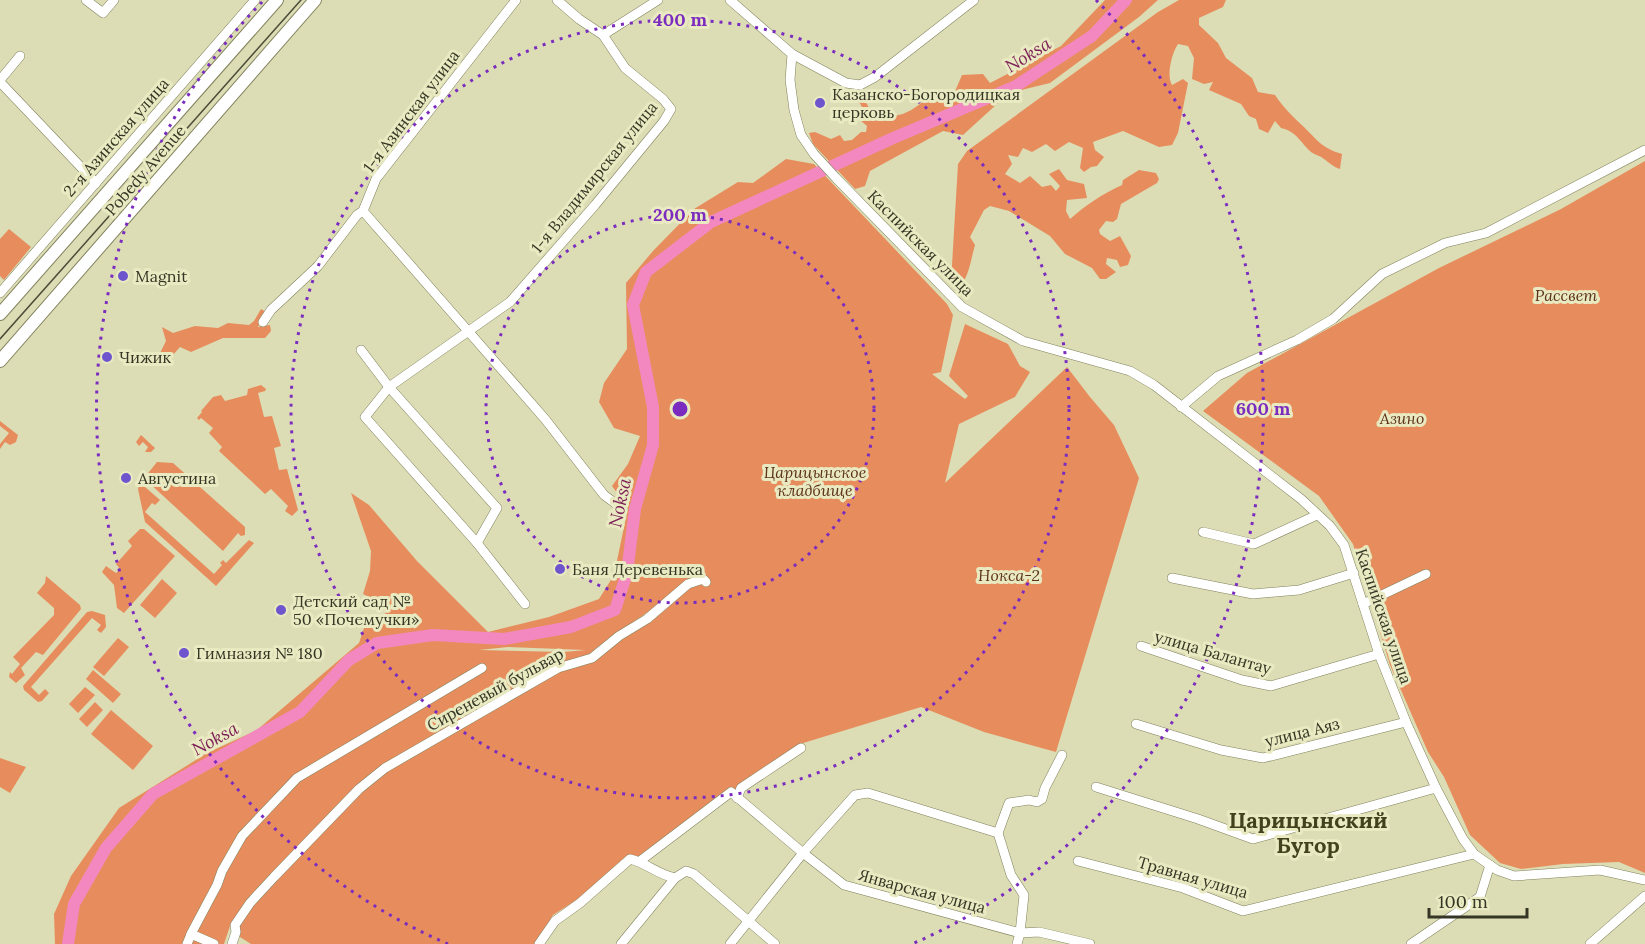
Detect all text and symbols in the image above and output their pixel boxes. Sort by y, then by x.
text: 400 m [653,8,707,31]
water label: Noksa [1001,32,1055,78]
street label: 1-я Азинская улица [358,46,464,176]
street label: 2-я Азинская улица [59,74,173,200]
place label: Казанско-Богородицкая церковь [832,84,1020,122]
marker: Казанско-Богородицкая церковь [813,96,827,110]
street label: 1-я Владимирская улица [527,97,661,257]
street label: Pobedy Avenue [100,120,190,219]
street label: Каспийская улица [864,186,978,300]
text: 200 m [653,203,707,226]
place label: Magnit [135,266,188,286]
marker: Magnit [116,269,130,283]
park label: Рассвет [1535,285,1597,305]
place label: Чижик [119,347,172,367]
marker: Чижик [100,350,114,364]
text: 600 m [1236,397,1291,420]
centre of rings [670,399,690,419]
park label: Азино [1379,408,1424,428]
park label: Царицынское кладбище [764,462,867,500]
place label: Августина [137,468,216,488]
marker: Августина [119,471,133,485]
water label: Noksa [603,476,636,530]
street label: Каспийская улица [1351,546,1417,686]
place label: Баня Деревенька [572,559,703,579]
marker: Баня Деревенька [553,562,567,576]
park label: Нокса-2 [978,565,1040,585]
place label: Детский сад № 50 «Почемучки» [293,591,419,629]
marker: Детский сад № 50 «Почемучки» [274,603,288,617]
street label: улица Балантау [1152,626,1274,678]
place label: Гимназия № 180 [196,643,323,663]
street label: Сиреневый бульвар [423,643,567,735]
marker: Гимназия № 180 [177,646,191,660]
street label: улица Аяз [1263,713,1341,751]
water label: Noksa [187,716,242,761]
district label: Царицынский Бугор [1228,806,1388,859]
street label: Травная улица [1136,852,1250,902]
street label: Январская улица [856,864,988,918]
scale bar [1429,881,1526,919]
text: 100 m [1438,890,1488,913]

